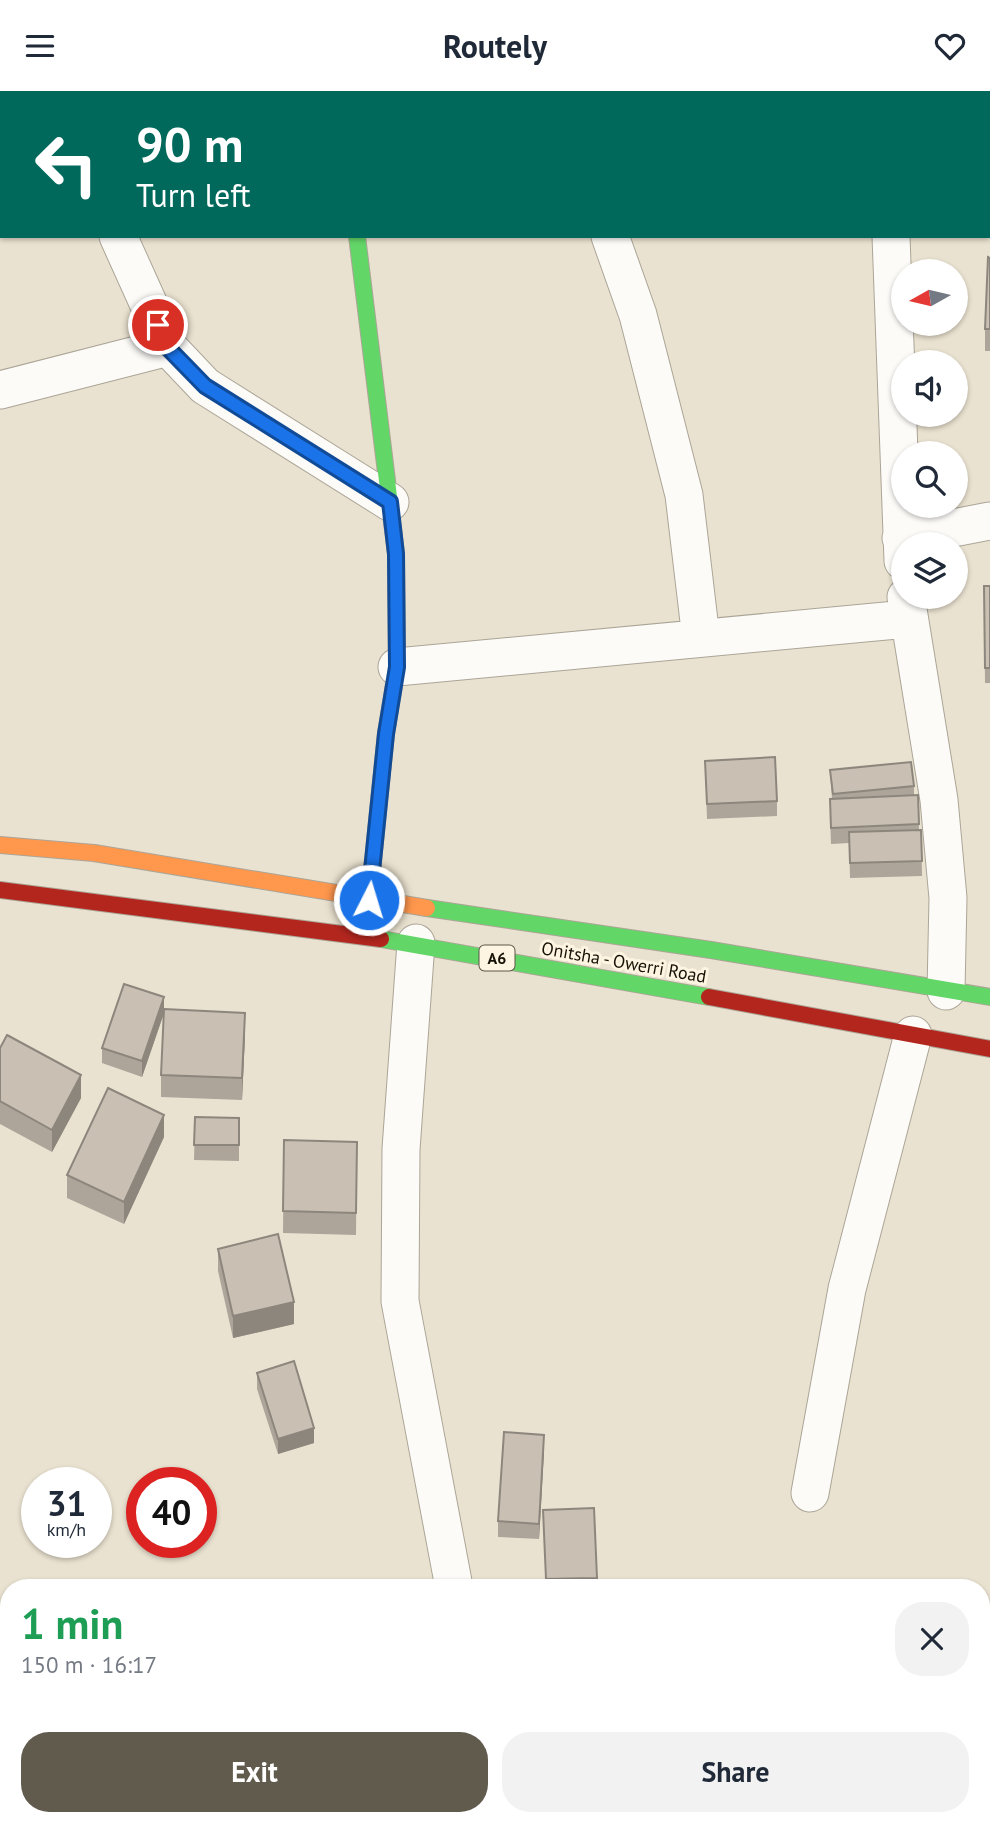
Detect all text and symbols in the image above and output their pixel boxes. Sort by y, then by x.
text: Routely [443,25,547,67]
icon: menu [21,27,59,65]
icon: heart [931,27,969,65]
text: 90 m [136,112,243,176]
icon: left [21,119,112,210]
text: Turn left [136,174,251,216]
north arrow [891,259,968,336]
map controls [891,259,968,609]
pin [128,295,188,355]
icon: arrive [139,306,177,344]
button: sound [891,350,968,427]
button: search [891,441,968,518]
button: layers [891,532,968,609]
position arrow [332,863,406,937]
street label: Onitsha - Owerri Road [540,936,708,988]
road number: A6 [480,945,514,971]
speed limit sign: 40 [126,1467,217,1558]
text: 31 [47,1480,86,1526]
text: km/h [47,1518,86,1541]
text: 1 min [21,1596,123,1651]
button: close [895,1602,969,1676]
text: 150 m · 16:17 [21,1650,157,1679]
button: Exit [21,1732,488,1812]
button: Share [502,1732,969,1812]

